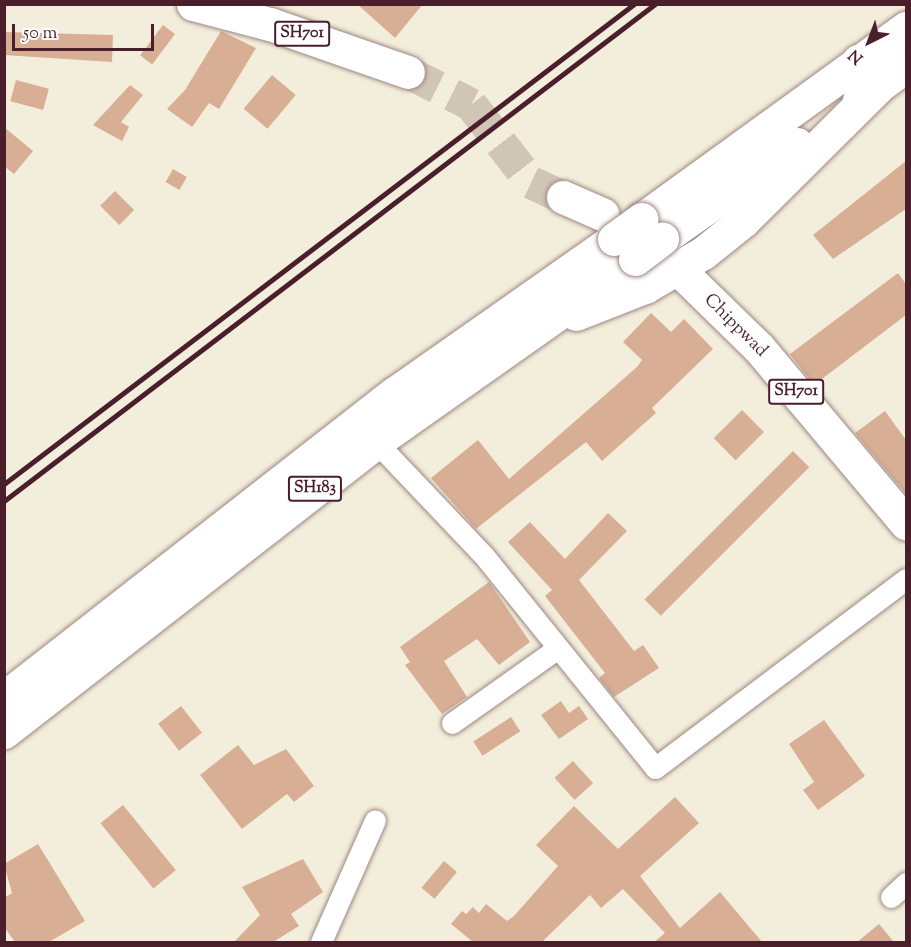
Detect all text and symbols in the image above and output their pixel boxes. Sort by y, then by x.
scale bar [15,12,158,50]
north arrow [839,12,899,72]
text: 50 m [23,21,57,47]
road number: SH701 [274,21,330,47]
text: N [844,43,869,69]
street label: Chippwad [699,290,771,362]
road number: SH701 [768,379,824,405]
road number: SH183 [286,476,344,502]

